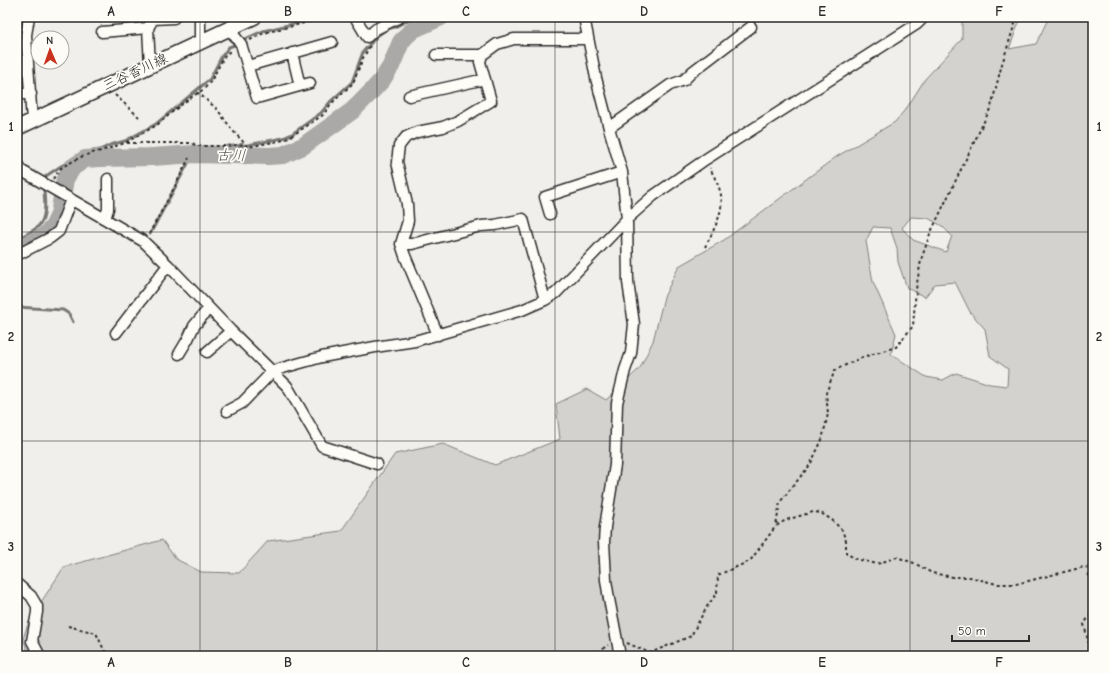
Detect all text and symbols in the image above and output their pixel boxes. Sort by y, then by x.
text: A [107,4,115,19]
text: B [284,4,292,19]
text: C [462,4,470,19]
text: D [640,4,648,19]
text: E [818,4,826,19]
text: F [995,4,1003,19]
north arrow [30,30,70,70]
text: N [46,34,53,47]
street label: 三谷香川線 [100,50,170,94]
text: 1 [8,119,14,134]
text: 1 [1096,119,1102,134]
water label: 古川 [216,145,246,165]
text: 2 [8,329,14,344]
text: 2 [1096,329,1102,344]
text: 3 [8,539,14,554]
text: 3 [1096,539,1102,554]
scale bar [952,617,1029,643]
text: 50 m [958,624,986,638]
text: A [107,655,115,670]
text: B [284,655,292,670]
text: C [462,655,470,670]
text: D [640,655,648,670]
text: E [818,655,826,670]
text: F [995,655,1003,670]

